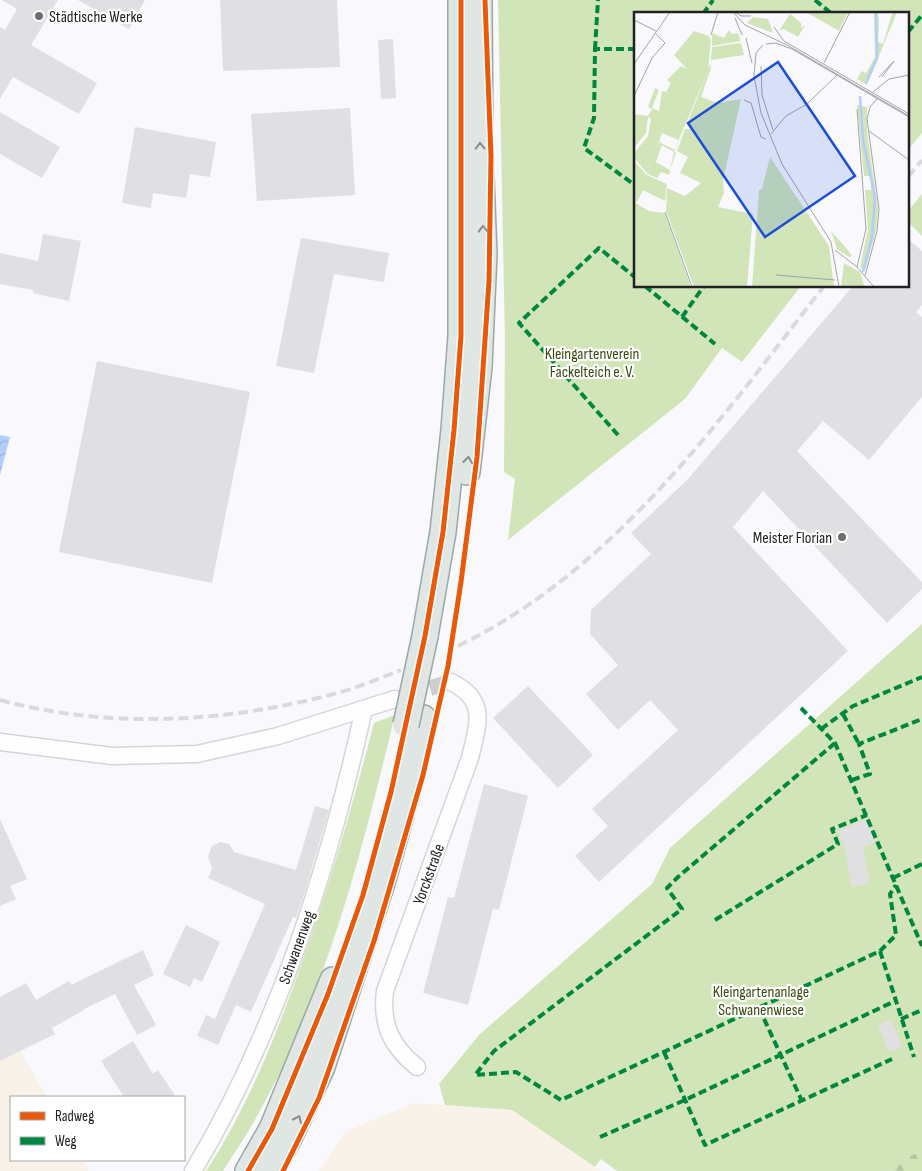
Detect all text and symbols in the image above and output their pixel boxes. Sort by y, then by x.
place label: Städtische Werke [49,8,143,27]
marker: Städtische Werke [33,10,45,22]
inset map [634,12,910,288]
one-way arrow [475,141,485,149]
one-way arrow [477,224,488,232]
park label: Kleingartenverein Fackelteich e. V. [545,345,639,382]
one-way arrow [462,456,473,464]
place label: Meister Florian [753,529,832,548]
marker: Meister Florian [836,531,848,543]
street label: Yorckstraße [410,841,449,908]
street label: Schwanenweg [275,908,319,987]
park label: Kleingartenanlage Schwanenwiese [713,983,809,1020]
legend [10,1096,185,1161]
text: Radweg [55,1107,94,1126]
one-way arrow [291,1115,302,1124]
text: Weg [55,1132,77,1151]

